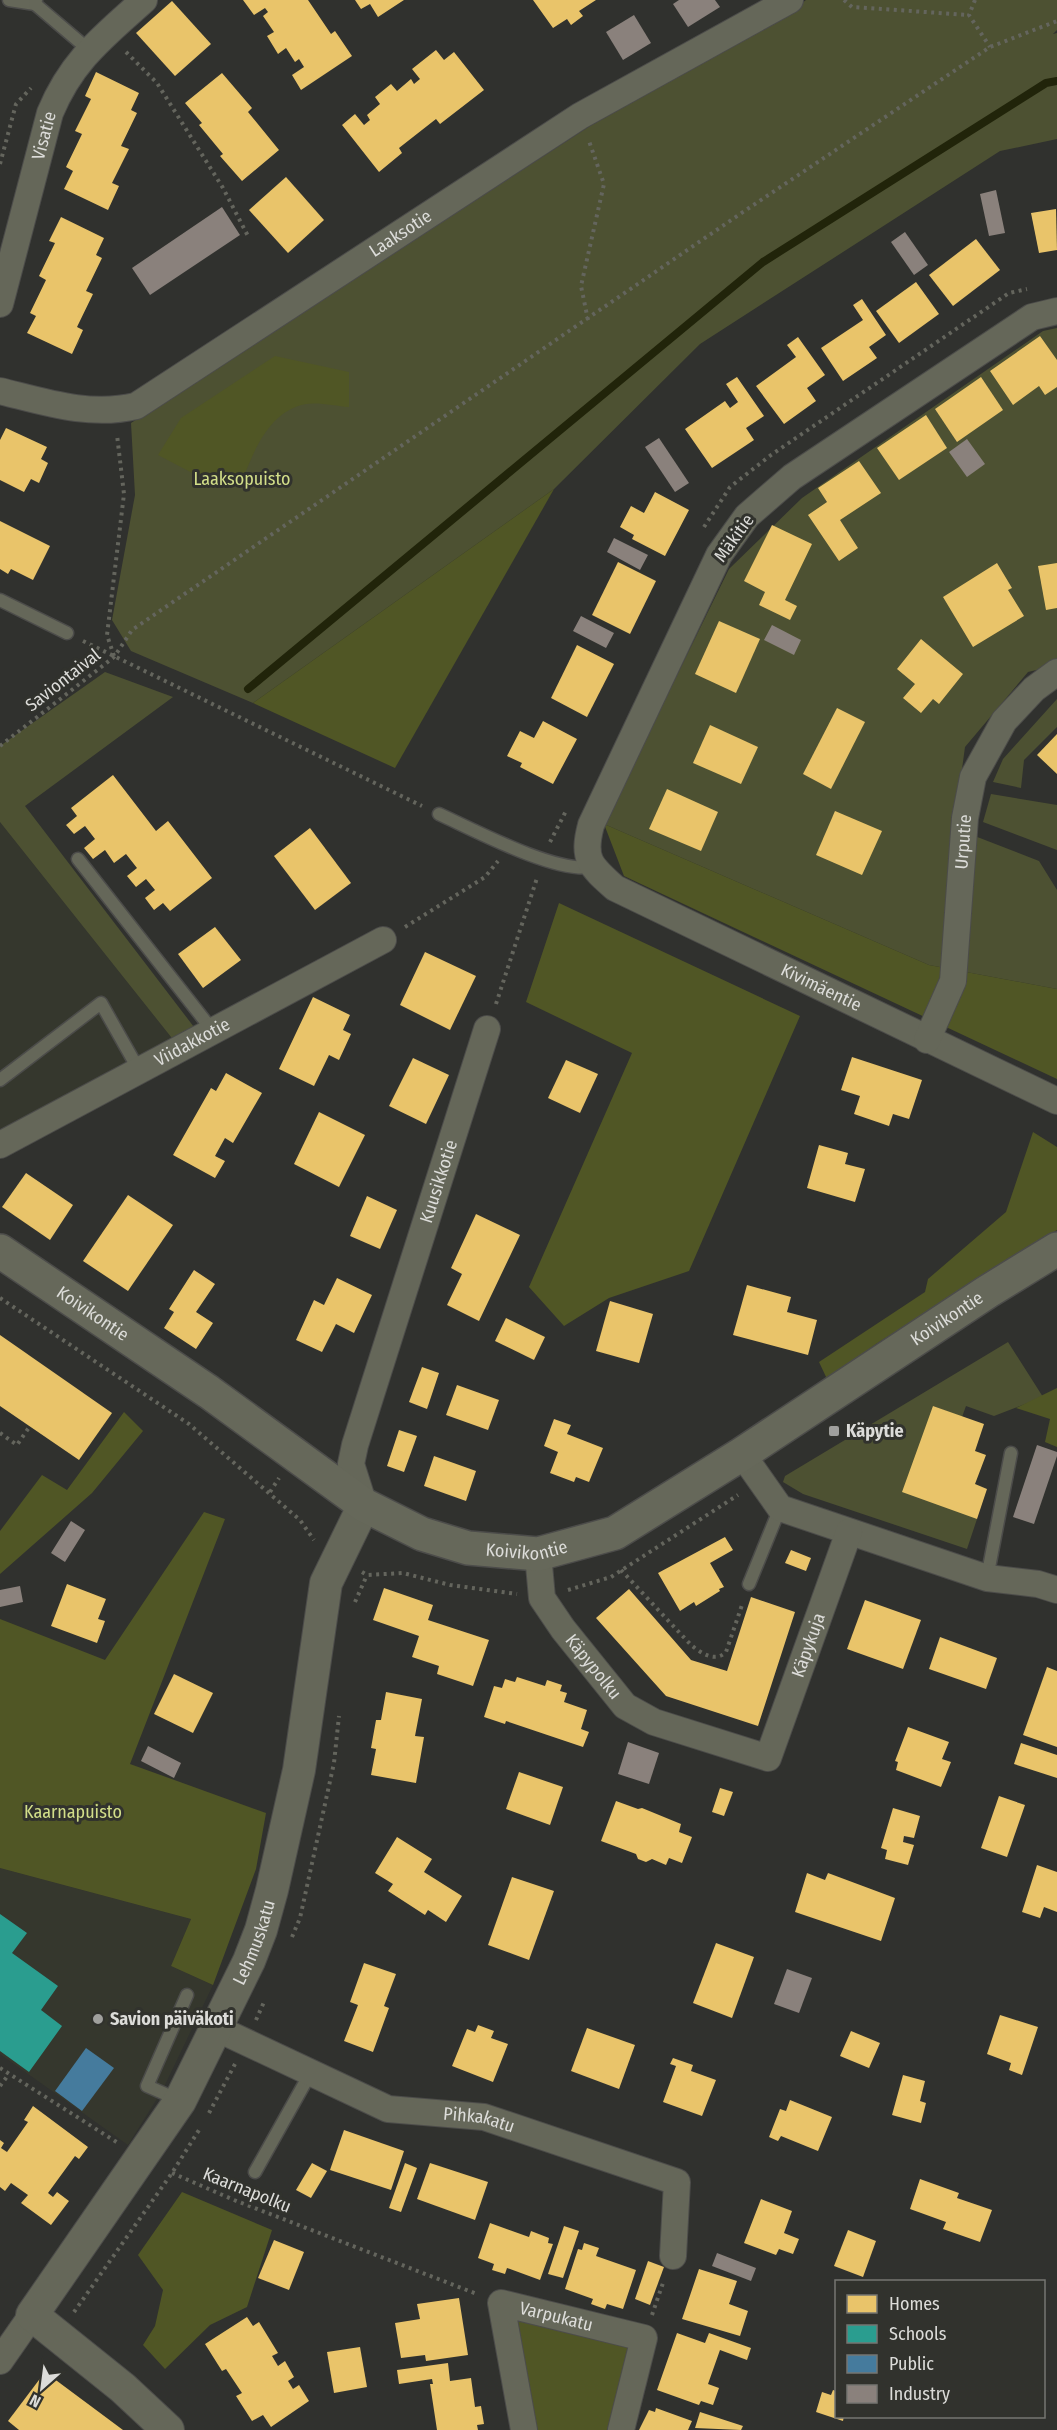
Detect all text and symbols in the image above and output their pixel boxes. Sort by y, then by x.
street label: Visatie [27,109,61,162]
street label: Laaksotie [365,205,436,262]
park label: Laaksopuisto [193,468,291,490]
street label: Mäkitie [709,510,759,566]
street label: Saviontaival [21,644,105,716]
street label: Urputie [950,813,976,870]
street label: Kivimäentie [777,959,865,1016]
street label: Viidakkotie [151,1013,234,1071]
street label: Kuusikkotie [415,1137,462,1226]
street label: Koivikontie [53,1281,133,1346]
street label: Koivikontie [906,1287,987,1350]
place label: Käpytie [846,1420,904,1442]
marker: Käpytie [827,1424,841,1438]
street label: Koivikontie [485,1535,570,1565]
street label: Käpykuja [787,1610,830,1680]
street label: Käpypolku [561,1630,626,1704]
park label: Kaarnapuisto [24,1801,122,1823]
street label: Lehmuskatu [228,1897,280,1988]
place label: Savion päiväkoti [110,2008,234,2030]
marker: Savion päiväkoti [91,2012,105,2026]
street label: Pihkakatu [442,2103,518,2138]
street label: Kaarnapolku [200,2162,294,2218]
legend [835,2280,1045,2418]
text: Homes [889,2293,940,2315]
street label: Varpukatu [517,2297,595,2336]
text: Schools [889,2323,947,2345]
text: Public [889,2353,934,2375]
north arrow [12,2358,72,2418]
text: Industry [889,2383,950,2405]
text: N [26,2390,44,2411]

